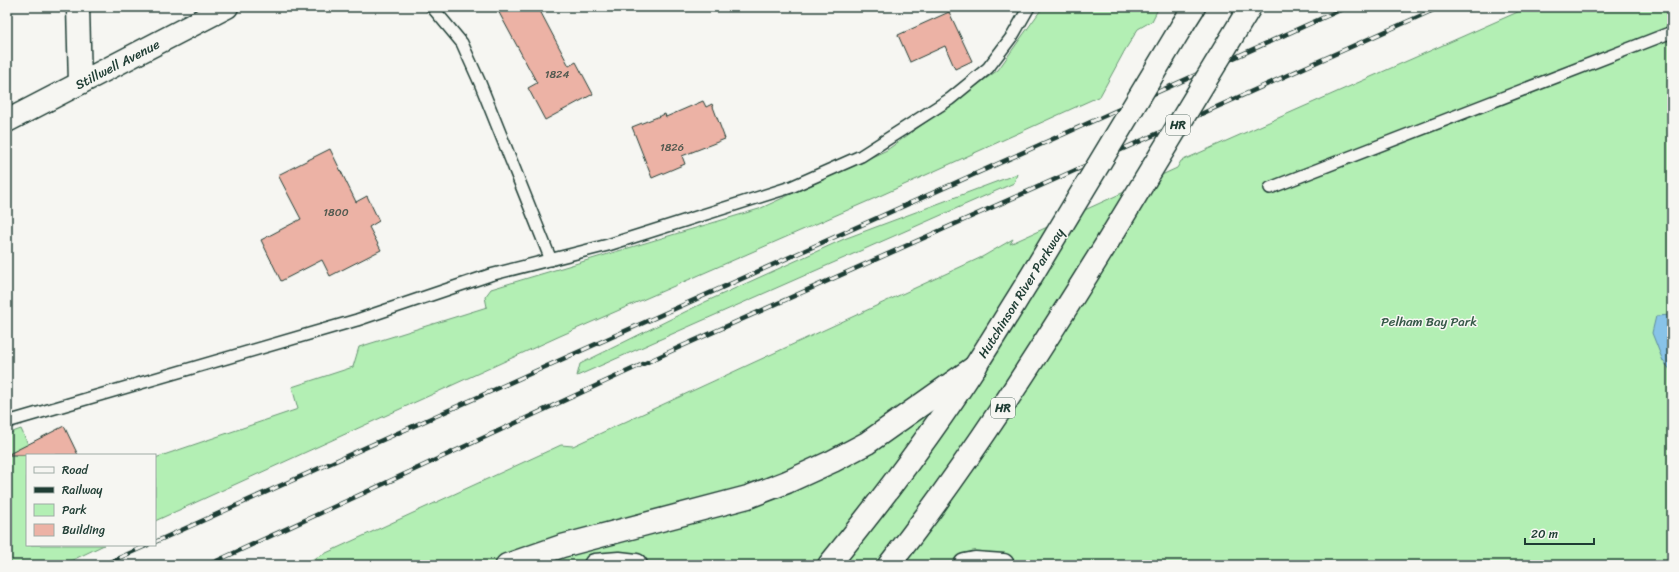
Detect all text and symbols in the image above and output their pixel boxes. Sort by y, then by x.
street label: Stillwell Avenue [71,32,164,96]
house number: 1824 [545,65,569,84]
road number: HR [1166,115,1190,135]
house number: 1826 [660,138,684,157]
house number: 1800 [323,203,349,222]
street label: Hutchinson River Parkway [971,223,1071,363]
park label: Pelham Bay Park [1381,310,1477,333]
road number: HR [991,398,1015,418]
legend [26,454,156,546]
text: Road [62,459,89,481]
text: Railway [62,479,103,501]
text: Park [62,499,87,521]
text: Building [62,519,105,541]
scale bar [1525,520,1594,546]
text: 20 m [1531,523,1558,545]

